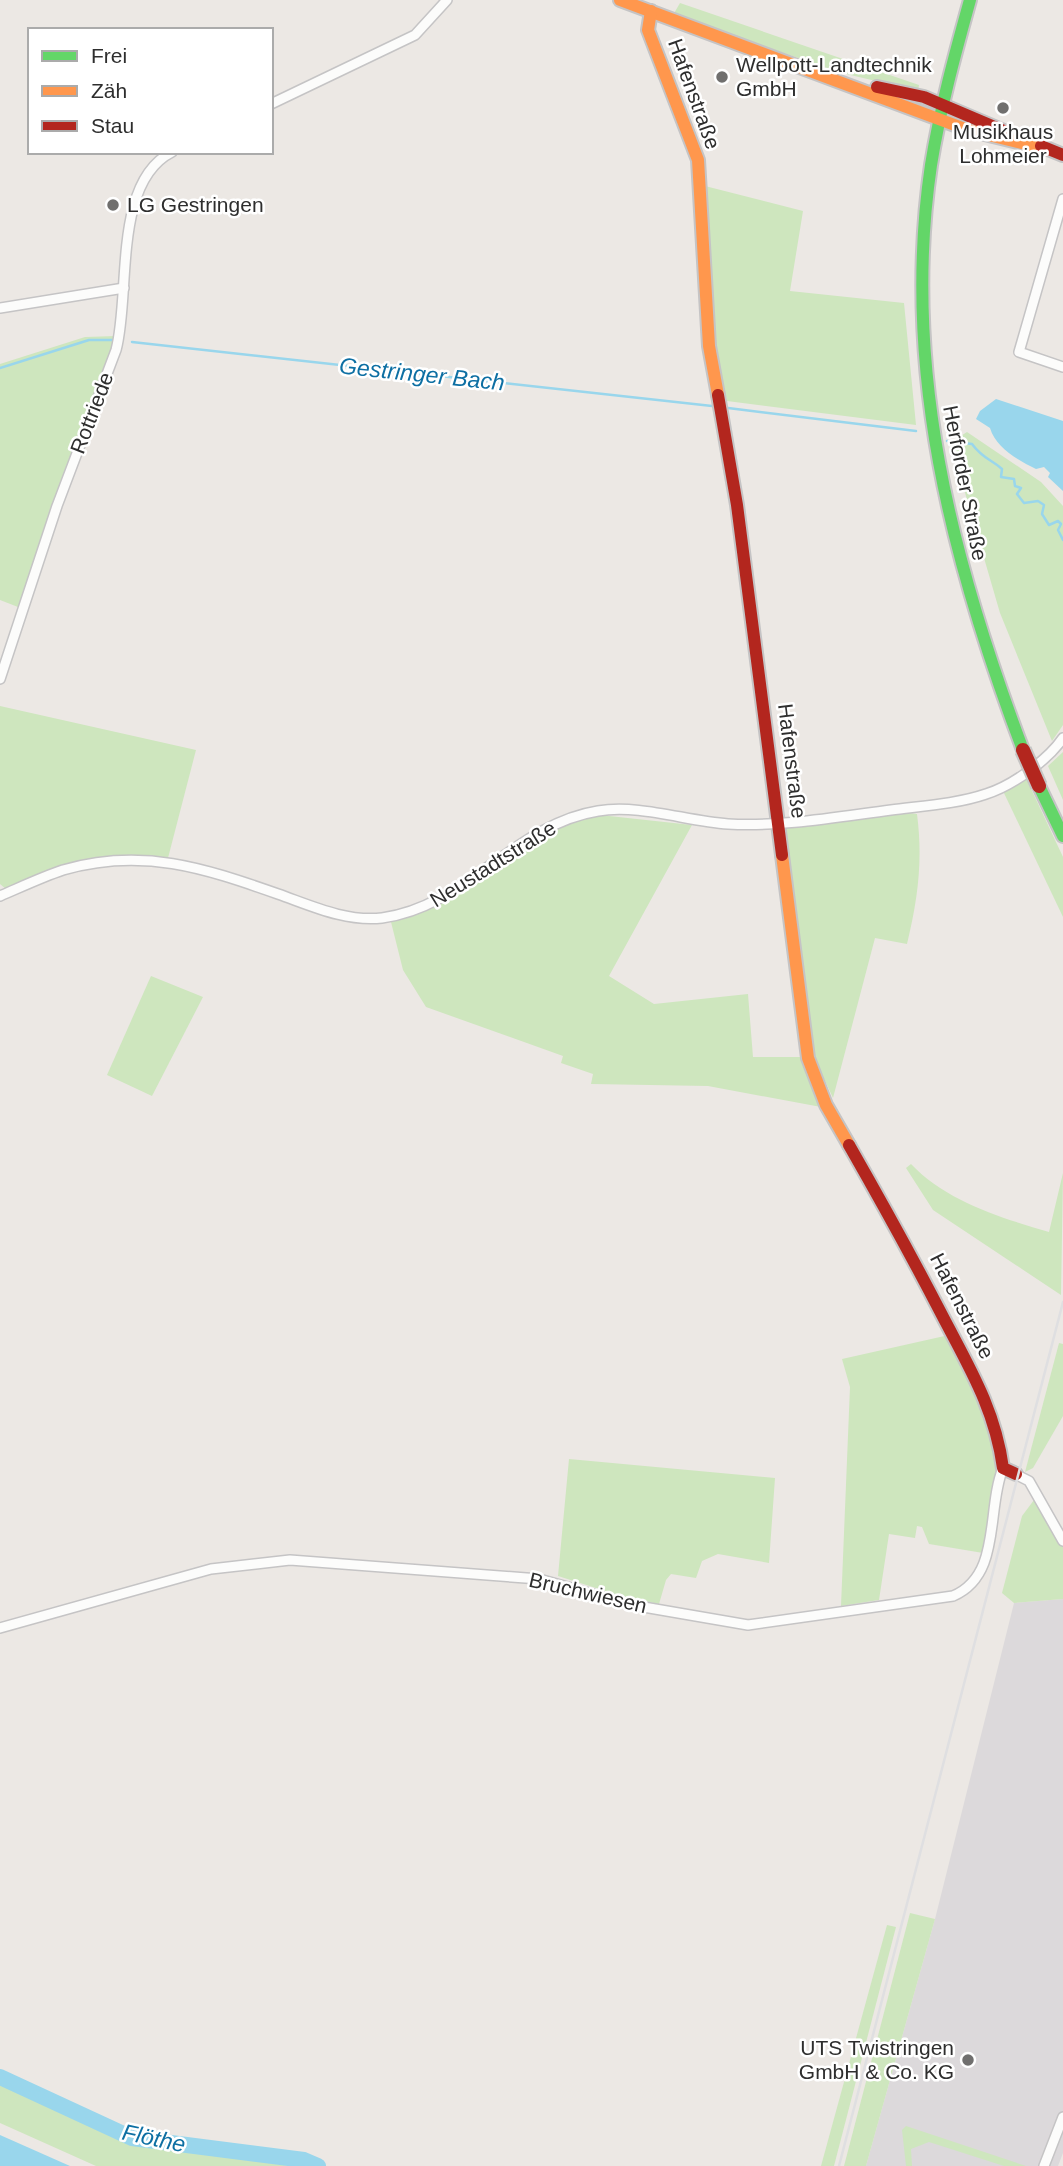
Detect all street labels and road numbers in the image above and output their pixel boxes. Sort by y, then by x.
street label: Hafenstraße [664,36,725,152]
street label: Rottriede [66,369,118,457]
street label: Herforder Straße [939,403,992,562]
street label: Hafenstraße [774,702,811,820]
street label: Neustadtstraße [426,816,560,911]
street label: Hafenstraße [926,1249,999,1362]
street label: Bruchwiesen [527,1568,649,1617]

